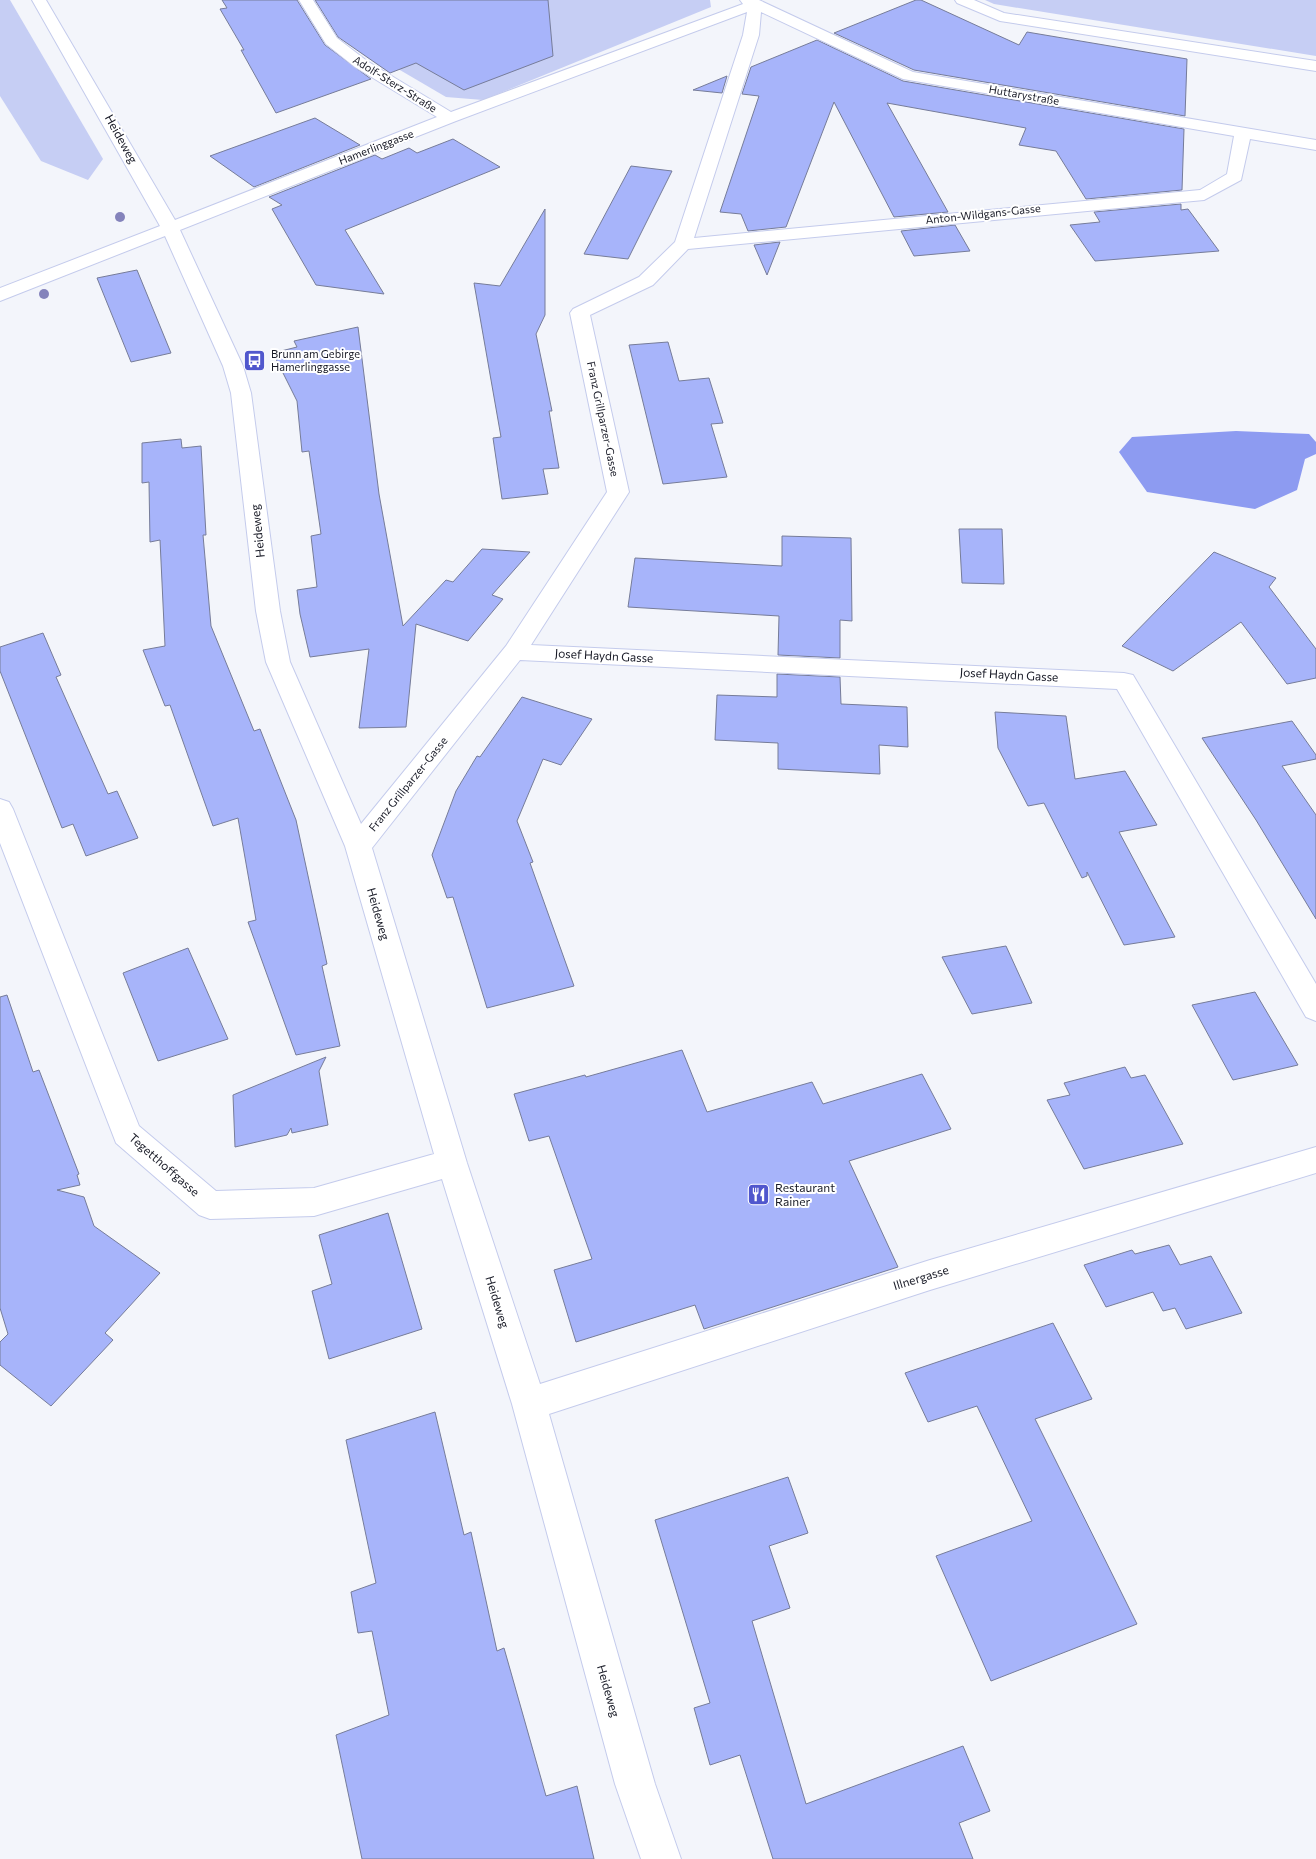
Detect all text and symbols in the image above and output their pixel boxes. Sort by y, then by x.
street label: Adolf-Sterz-Straße [351,53,440,115]
street label: Huttarystraße [988,82,1060,107]
street label: Heideweg [103,112,141,166]
street label: Hamerlinggasse [337,126,415,167]
street label: Anton-Wildgans-Gasse [925,201,1041,226]
place label: Brunn am Gebirge Hamerlinggasse [271,347,360,373]
bus stop icon: Brunn am Gebirge Hamerlinggasse [243,348,267,372]
street label: Franz Grillparzer-Gasse [585,360,622,478]
street label: Heideweg [247,503,267,559]
street label: Josef Haydn Gasse [554,645,654,666]
street label: Josef Haydn Gasse [959,664,1059,685]
street label: Franz Grillparzer-Gasse [366,734,450,833]
street label: Heideweg [365,886,393,942]
street label: Tegetthoffgasse [127,1130,203,1199]
place label: Restaurant Rainer [775,1180,835,1208]
restaurant icon: Restaurant Rainer [747,1183,771,1207]
street label: Illnergasse [891,1262,950,1292]
street label: Heideweg [483,1274,513,1330]
street label: Heideweg [595,1663,623,1719]

